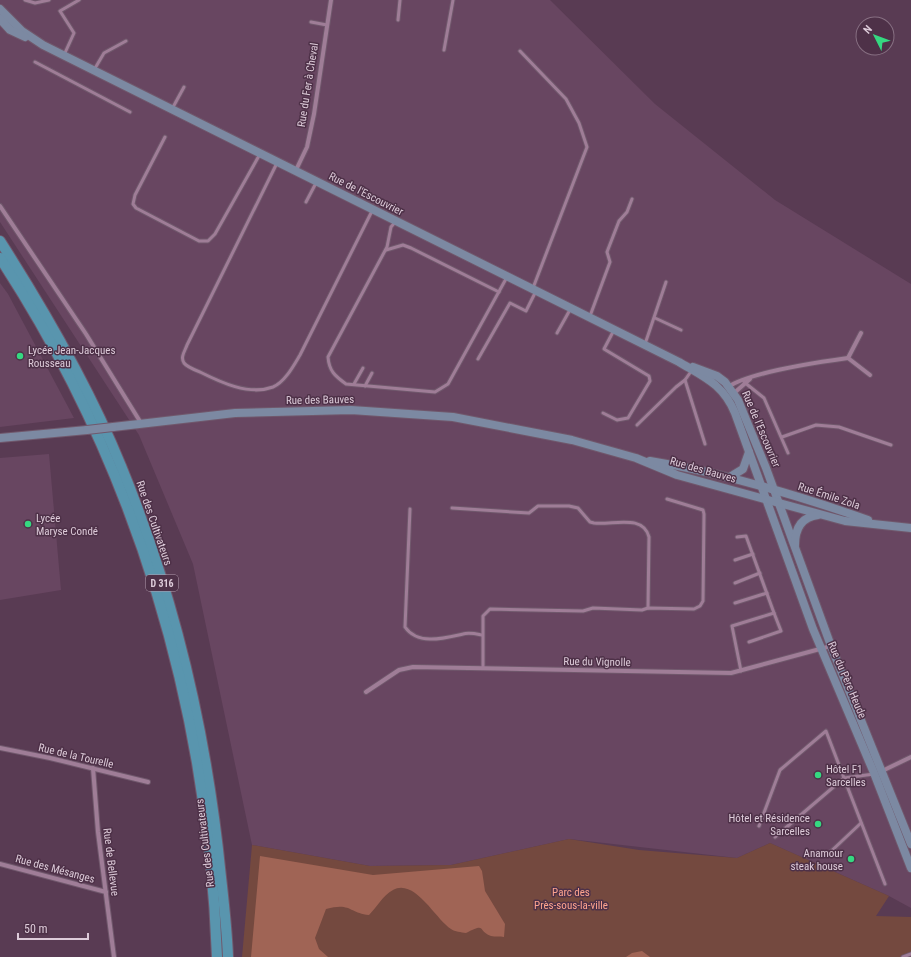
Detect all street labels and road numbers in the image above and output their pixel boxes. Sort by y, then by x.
street label: Rue du Fer à Cheval [295,42,321,128]
street label: Rue de l'Escouvrier [327,170,406,219]
street label: Rue de l'Escouvrier [739,389,783,470]
street label: Rue des Bauves [286,393,354,407]
street label: Rue des Bauves [668,454,738,486]
street label: Rue des Cultivateurs [133,479,175,567]
street label: Rue Émile Zola [796,480,862,512]
road number: D 316 [146,575,178,591]
street label: Rue du Père Heude [825,640,869,720]
street label: Rue du Vignolle [563,655,631,669]
street label: Rue de la Tourelle [37,741,115,771]
street label: Rue des Cultivateurs [193,798,217,888]
street label: Rue de Bellevue [100,827,122,897]
street label: Rue des Mésanges [14,852,96,886]

